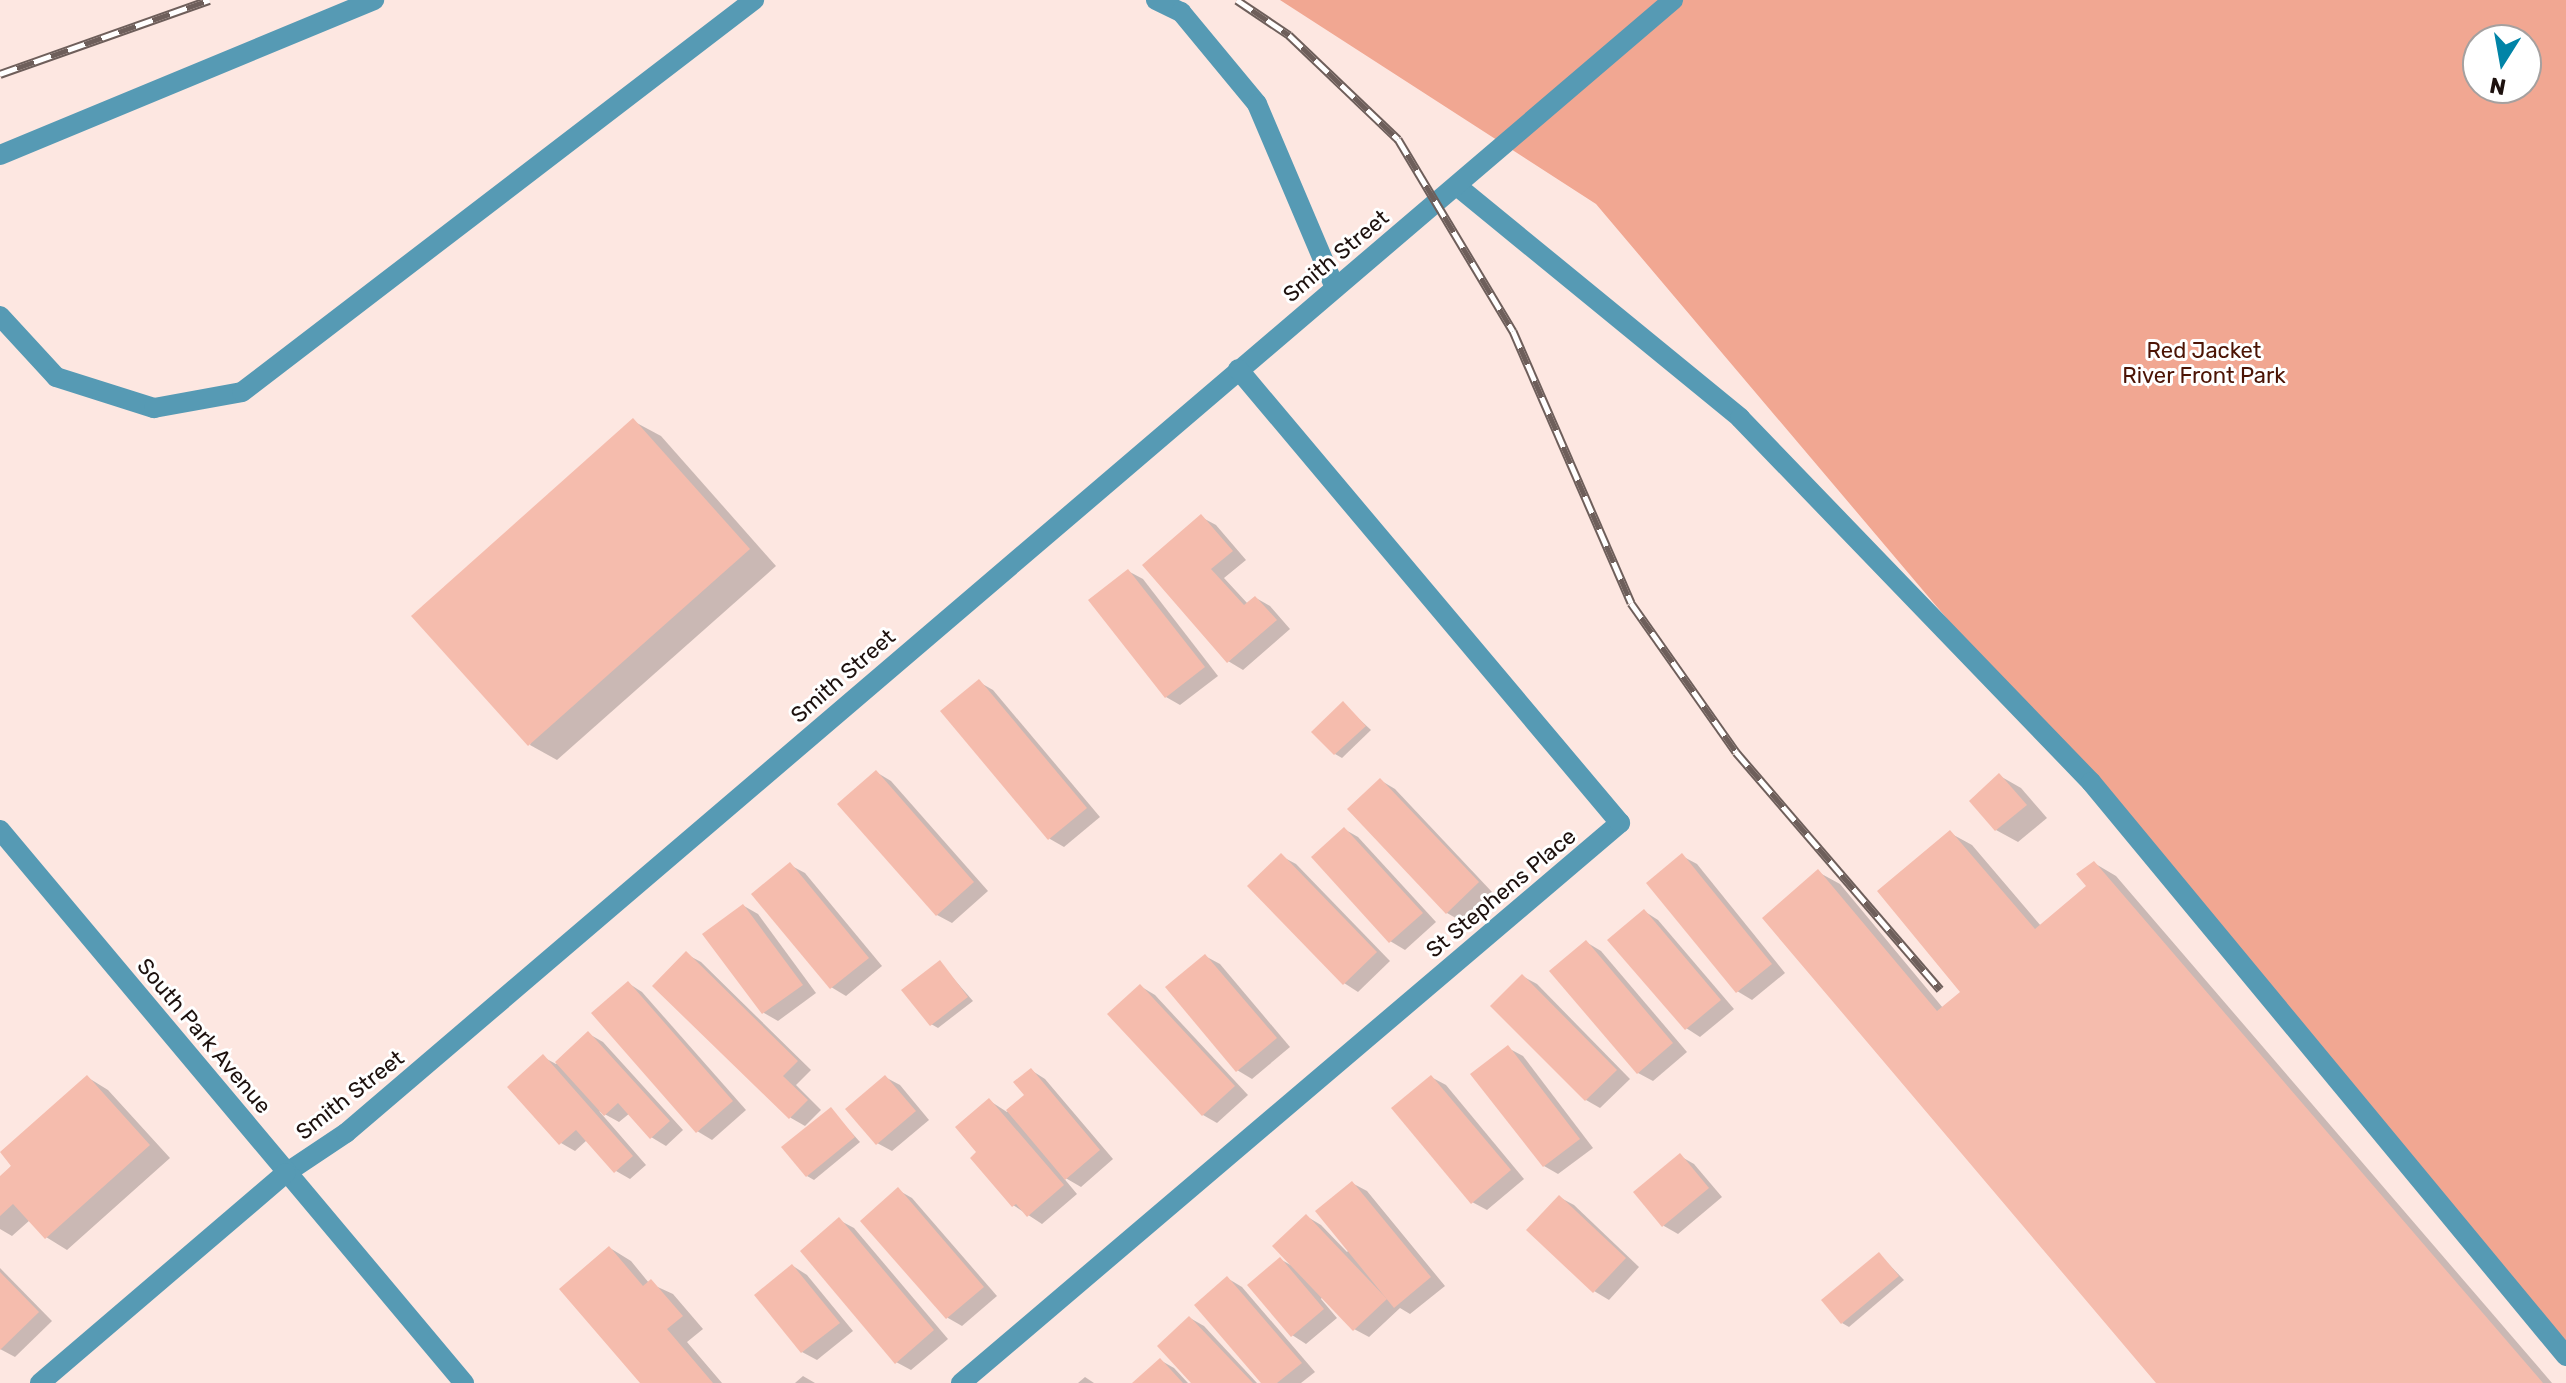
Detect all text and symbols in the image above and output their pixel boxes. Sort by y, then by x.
north arrow [2462,24,2542,104]
text: N [2487,71,2508,101]
street label: Smith Street [1278,204,1394,308]
park label: Red Jacket River Front Park [2122,337,2286,388]
street label: Smith Street [785,624,901,728]
street label: St Stephens Place [1421,823,1581,963]
street label: South Park Avenue [131,953,277,1119]
street label: Smith Street [291,1045,409,1145]

